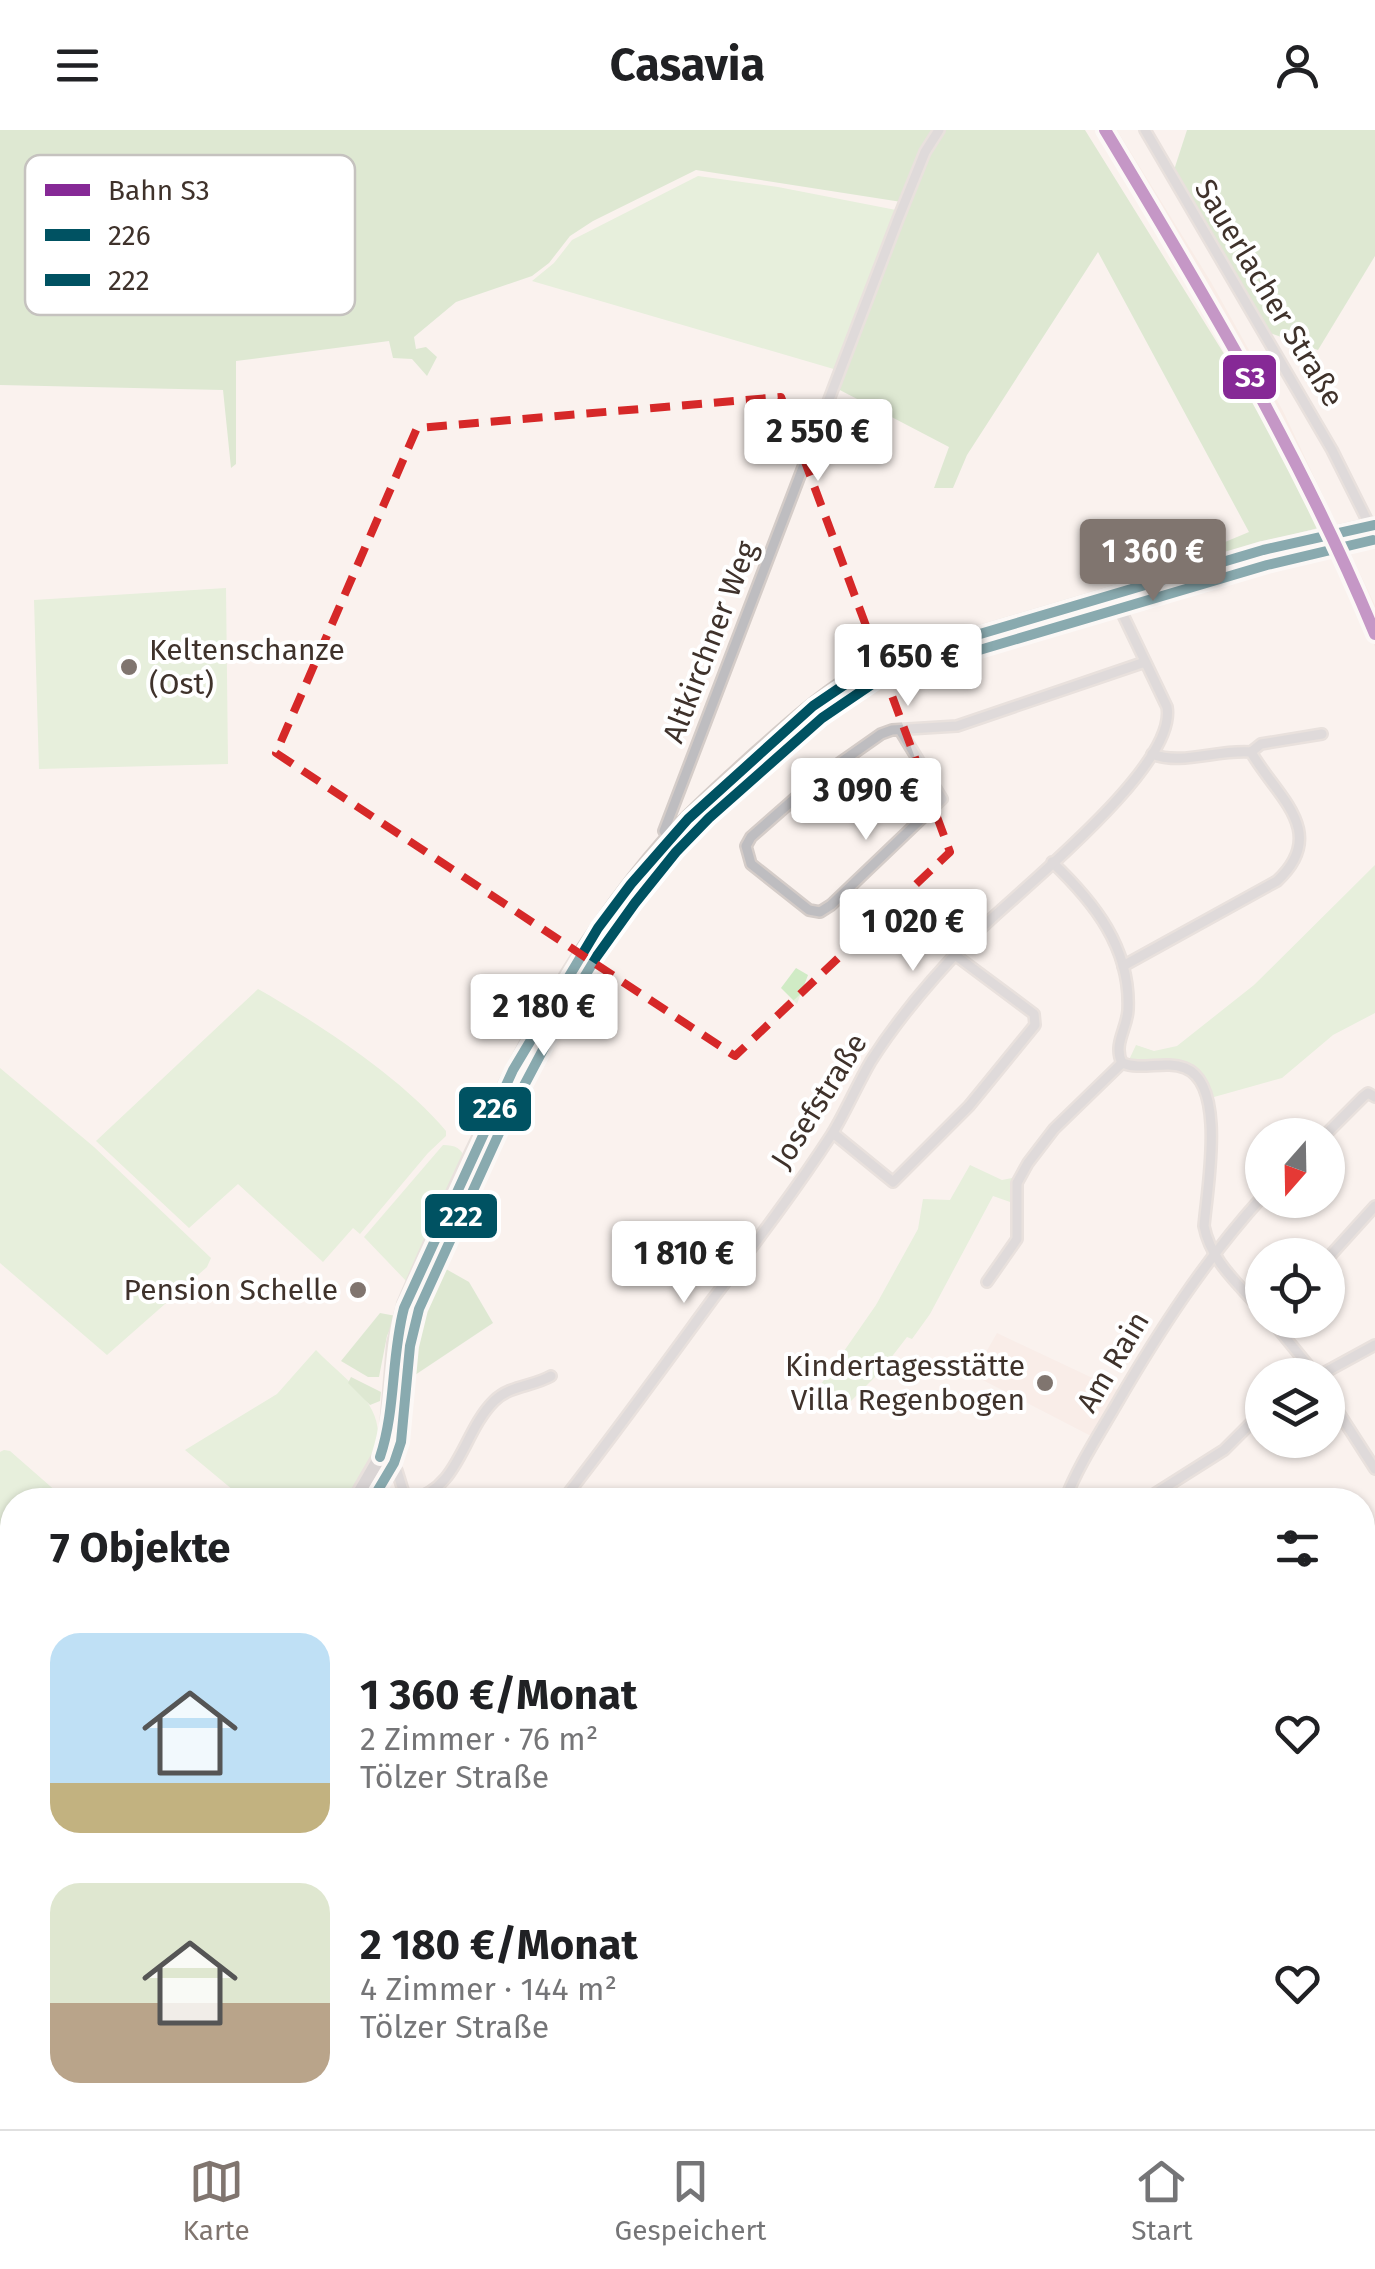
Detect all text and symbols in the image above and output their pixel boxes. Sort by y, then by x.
icon: menu [50,38,105,93]
text: Casavia [610,38,765,92]
icon: person [1270,38,1325,93]
legend [25,155,355,315]
street label: Sauerlacher Straße [1187,173,1351,413]
text: Bahn S3 [108,174,210,207]
text: 226 [108,219,151,252]
text: 222 [108,264,150,297]
line badge: S3 [1221,353,1278,401]
text: S3 [1235,361,1265,394]
pin: 2 550 € [726,399,910,484]
text: 2 550 € [766,412,870,450]
pin: 1 360 € [1061,519,1245,604]
text: 1 360 € [1102,532,1204,570]
street label: Altkirchner Weg [655,536,765,748]
pin: 1 650 € [816,624,1000,709]
place label: Keltenschanze (Ost) [149,632,345,702]
text: 1 650 € [857,637,959,675]
marker: Keltenschanze (Ost) [118,656,140,678]
pin: 3 090 € [774,758,958,843]
text: 3 090 € [813,771,919,809]
pin: 1 020 € [821,889,1005,974]
text: 1 020 € [862,902,964,940]
pin: 2 180 € [452,974,636,1059]
text: 2 180 € [493,987,595,1025]
street label: Josefstraße [763,1027,875,1175]
line badge: 226 [457,1085,533,1133]
text: 226 [473,1092,518,1125]
north arrow [1245,1118,1345,1218]
map controls [1245,1118,1345,1458]
line badge: 222 [423,1192,499,1240]
text: 222 [439,1200,483,1233]
pin: 1 810 € [592,1221,776,1306]
text: 1 810 € [634,1234,734,1272]
button: locate [1245,1238,1345,1338]
place label: Pension Schelle [124,1272,338,1308]
marker: Pension Schelle [347,1279,369,1301]
street label: Am Rain [1069,1305,1157,1419]
place label: Kindertagesstätte Villa Regenbogen [785,1348,1025,1418]
button: layers [1245,1358,1345,1458]
marker: Kindertagesstätte Villa Regenbogen [1034,1372,1056,1394]
icon: filters [1270,1521,1325,1576]
text: 7 Objekte [50,1523,231,1573]
text: 1 360 €/Monat [360,1670,637,1720]
icon: home [130,1673,250,1793]
icon: heart [1270,1706,1325,1761]
text: 2 Zimmer · 76 m² [360,1720,598,1758]
text: Tölzer Straße [360,1758,549,1796]
text: 2 180 €/Monat [360,1920,638,1970]
icon: home [130,1923,250,2043]
icon: heart [1270,1956,1325,2011]
text: 4 Zimmer · 144 m² [360,1970,617,2008]
text: Tölzer Straße [360,2008,549,2046]
tab: Karte [182,2154,250,2247]
tab: Gespeichert [615,2154,766,2247]
tab: Start [1131,2154,1193,2247]

